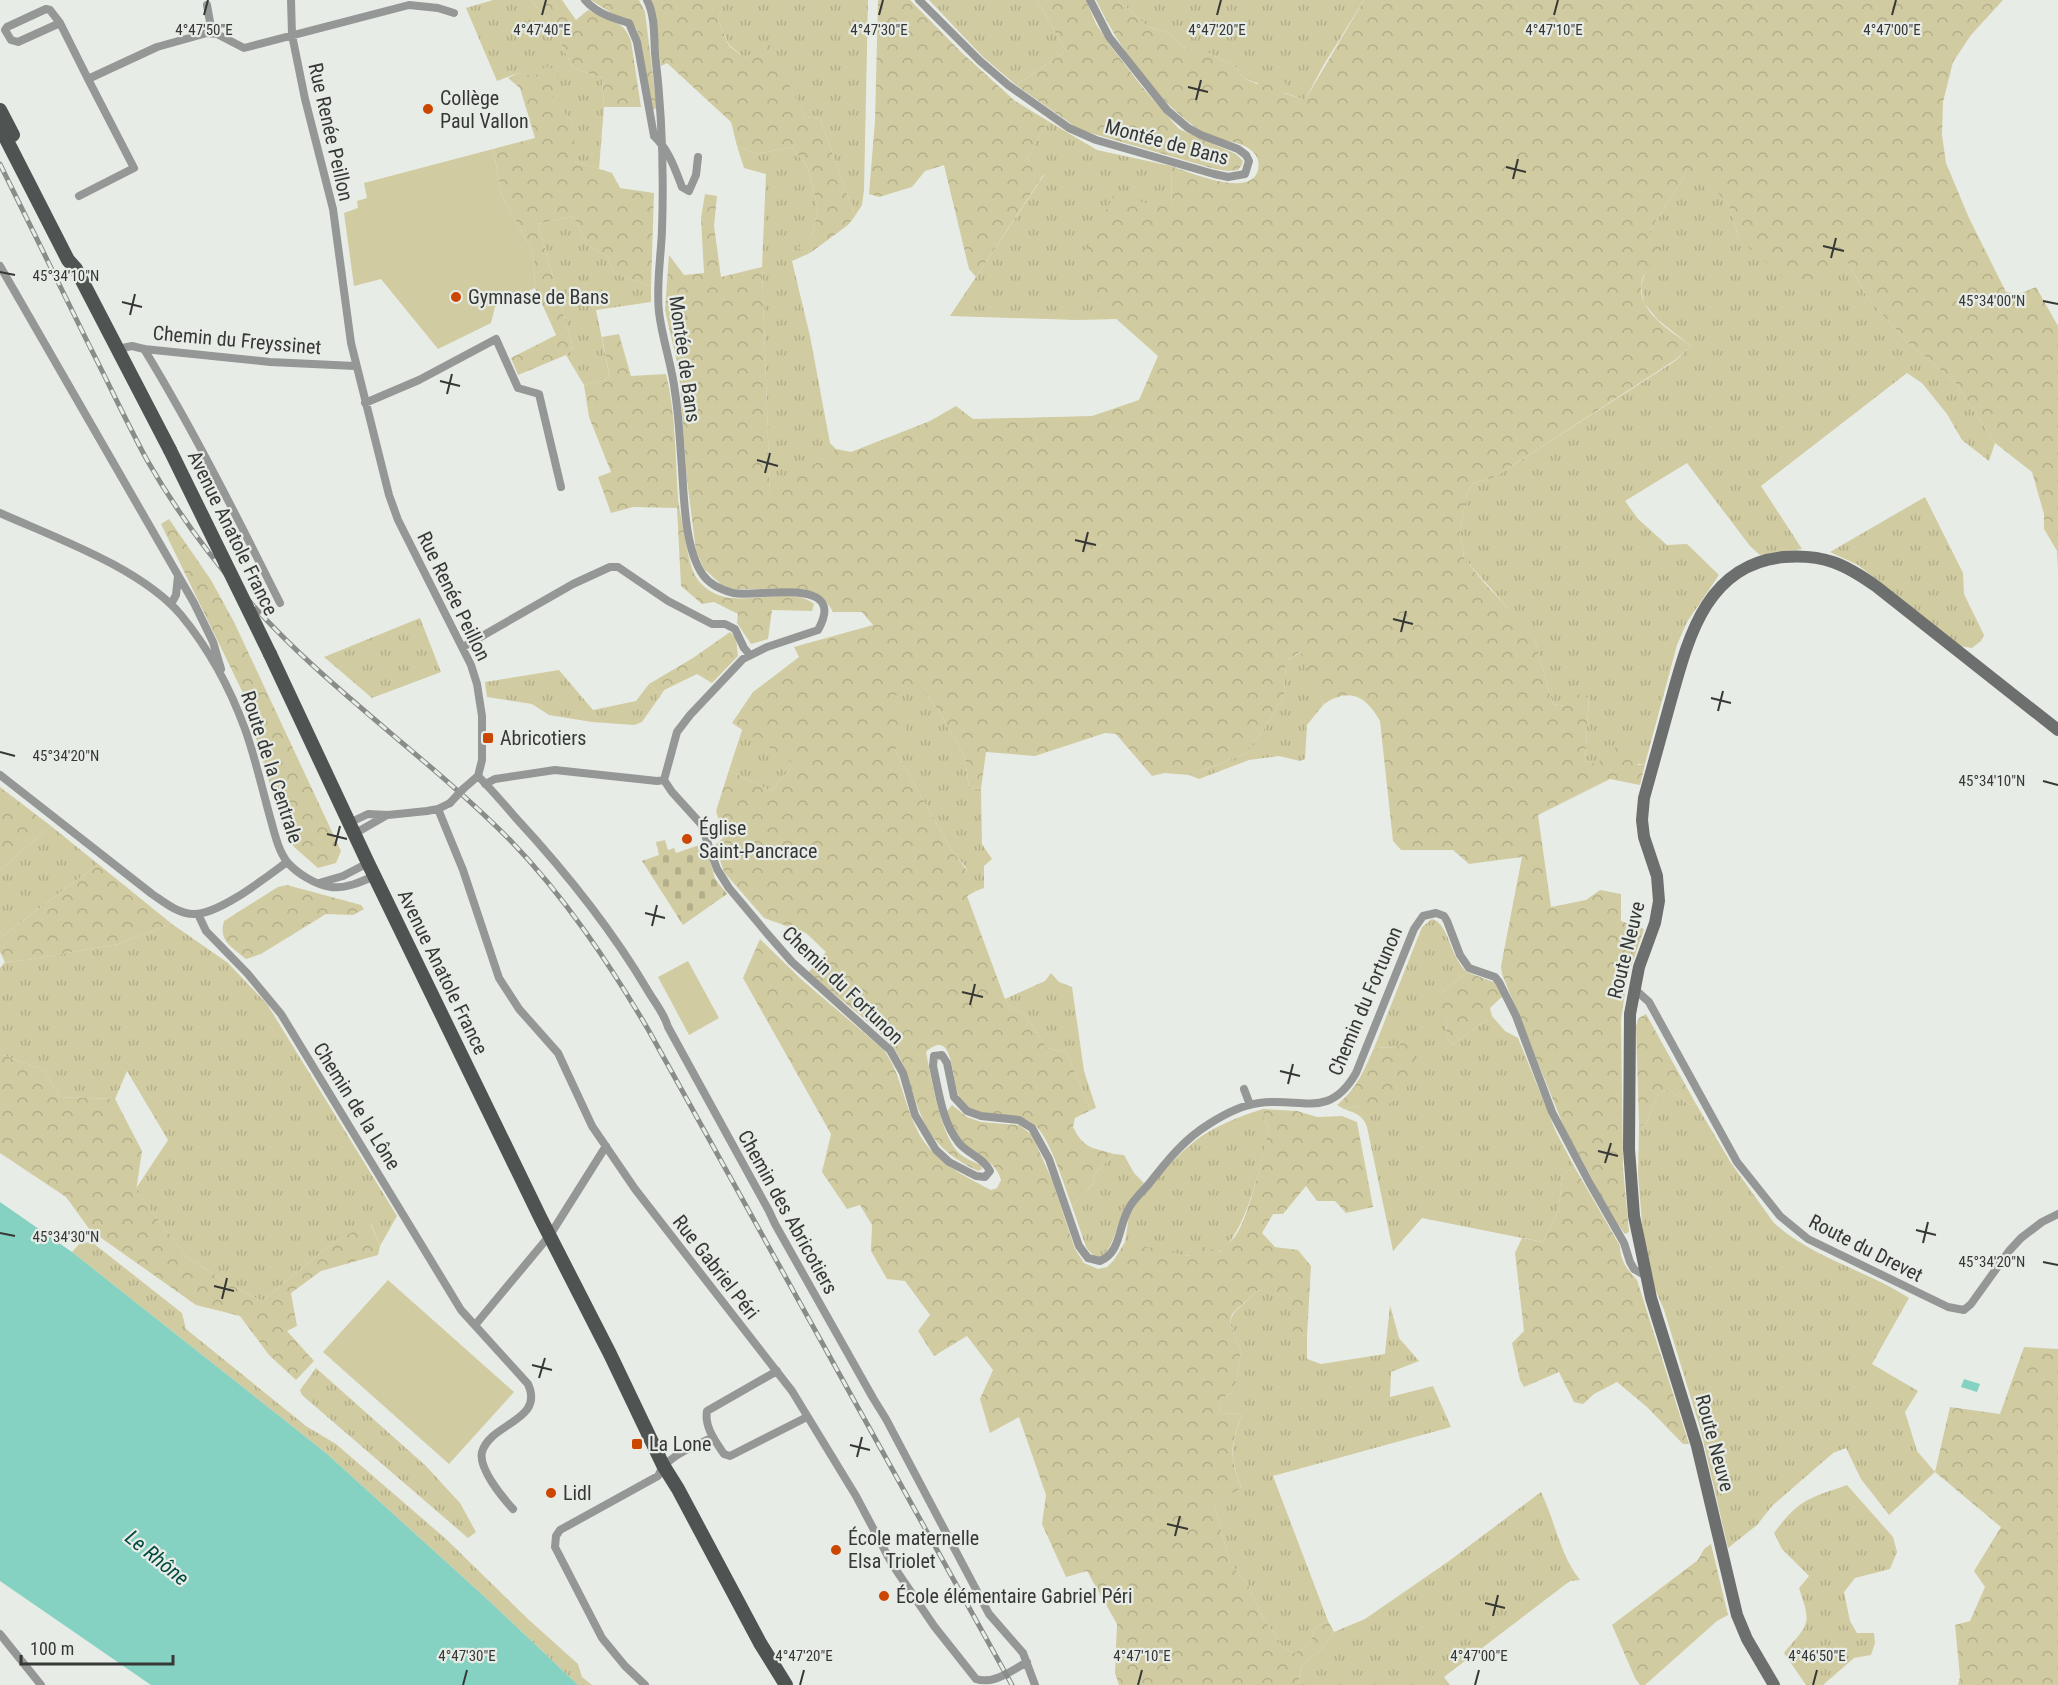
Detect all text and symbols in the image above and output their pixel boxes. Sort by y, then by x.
text: 4°47'50"E [175,21,233,39]
text: 4°47'40"E [513,21,571,39]
text: 4°47'30"E [850,21,908,39]
text: 4°47'20"E [1188,21,1246,39]
text: 4°47'10"E [1525,21,1583,39]
text: 4°47'00"E [1863,21,1921,39]
street label: Rue Renée Peillon [303,61,359,203]
place label: Collège Paul Vallon [440,86,529,133]
marker: Collège Paul Vallon [421,102,435,116]
street label: Montée de Bans [1102,114,1232,170]
text: 45°34'10"N [33,267,99,285]
place label: Gymnase de Bans [468,285,609,309]
marker: Gymnase de Bans [449,290,463,304]
text: 45°34'00"N [1959,292,2025,310]
street label: Montée de Bans [664,294,706,424]
street label: Chemin du Freyssinet [152,321,322,359]
street label: Avenue Anatole France [183,447,283,619]
street label: Rue Renée Peillon [412,527,496,665]
street label: Route de la Centrale [236,688,308,846]
place label: Abricotiers [500,726,586,750]
marker: Abricotiers [481,731,495,745]
text: 45°34'20"N [33,747,99,765]
text: 45°34'10"N [1959,772,2025,790]
place label: Église Saint-Pancrace [699,816,818,863]
marker: Église Saint-Pancrace [680,832,694,846]
street label: Avenue Anatole France [393,886,493,1058]
street label: Route Neuve [1602,899,1650,1001]
street label: Chemin du Fortunon [777,921,909,1049]
street label: Chemin du Fortunon [1323,923,1407,1079]
street label: Chemin de la Lône [308,1038,406,1174]
street label: Chemin des Abricotiers [733,1126,843,1298]
street label: Route du Drevet [1805,1209,1927,1287]
street label: Rue Gabriel Péri [668,1210,764,1324]
text: 45°34'30"N [33,1228,99,1246]
text: 45°34'20"N [1959,1253,2025,1271]
street label: Route Neuve [1691,1392,1739,1494]
place label: La Lone [649,1432,711,1456]
marker: La Lone [630,1437,644,1451]
place label: Lidl [563,1481,592,1505]
marker: Lidl [544,1486,558,1500]
water label: Le Rhône [121,1525,193,1591]
place label: École maternelle Elsa Triolet [848,1526,979,1573]
marker: École maternelle Elsa Triolet [829,1543,843,1557]
place label: École élémentaire Gabriel Péri [896,1584,1133,1608]
marker: École élémentaire Gabriel Péri [877,1589,891,1603]
scale bar [21,1628,172,1666]
text: 100 m [30,1638,74,1659]
text: 4°47'30"E [438,1647,496,1665]
text: 4°47'20"E [775,1647,833,1665]
text: 4°47'10"E [1113,1647,1171,1665]
text: 4°47'00"E [1450,1647,1508,1665]
text: 4°46'50"E [1788,1647,1846,1665]

